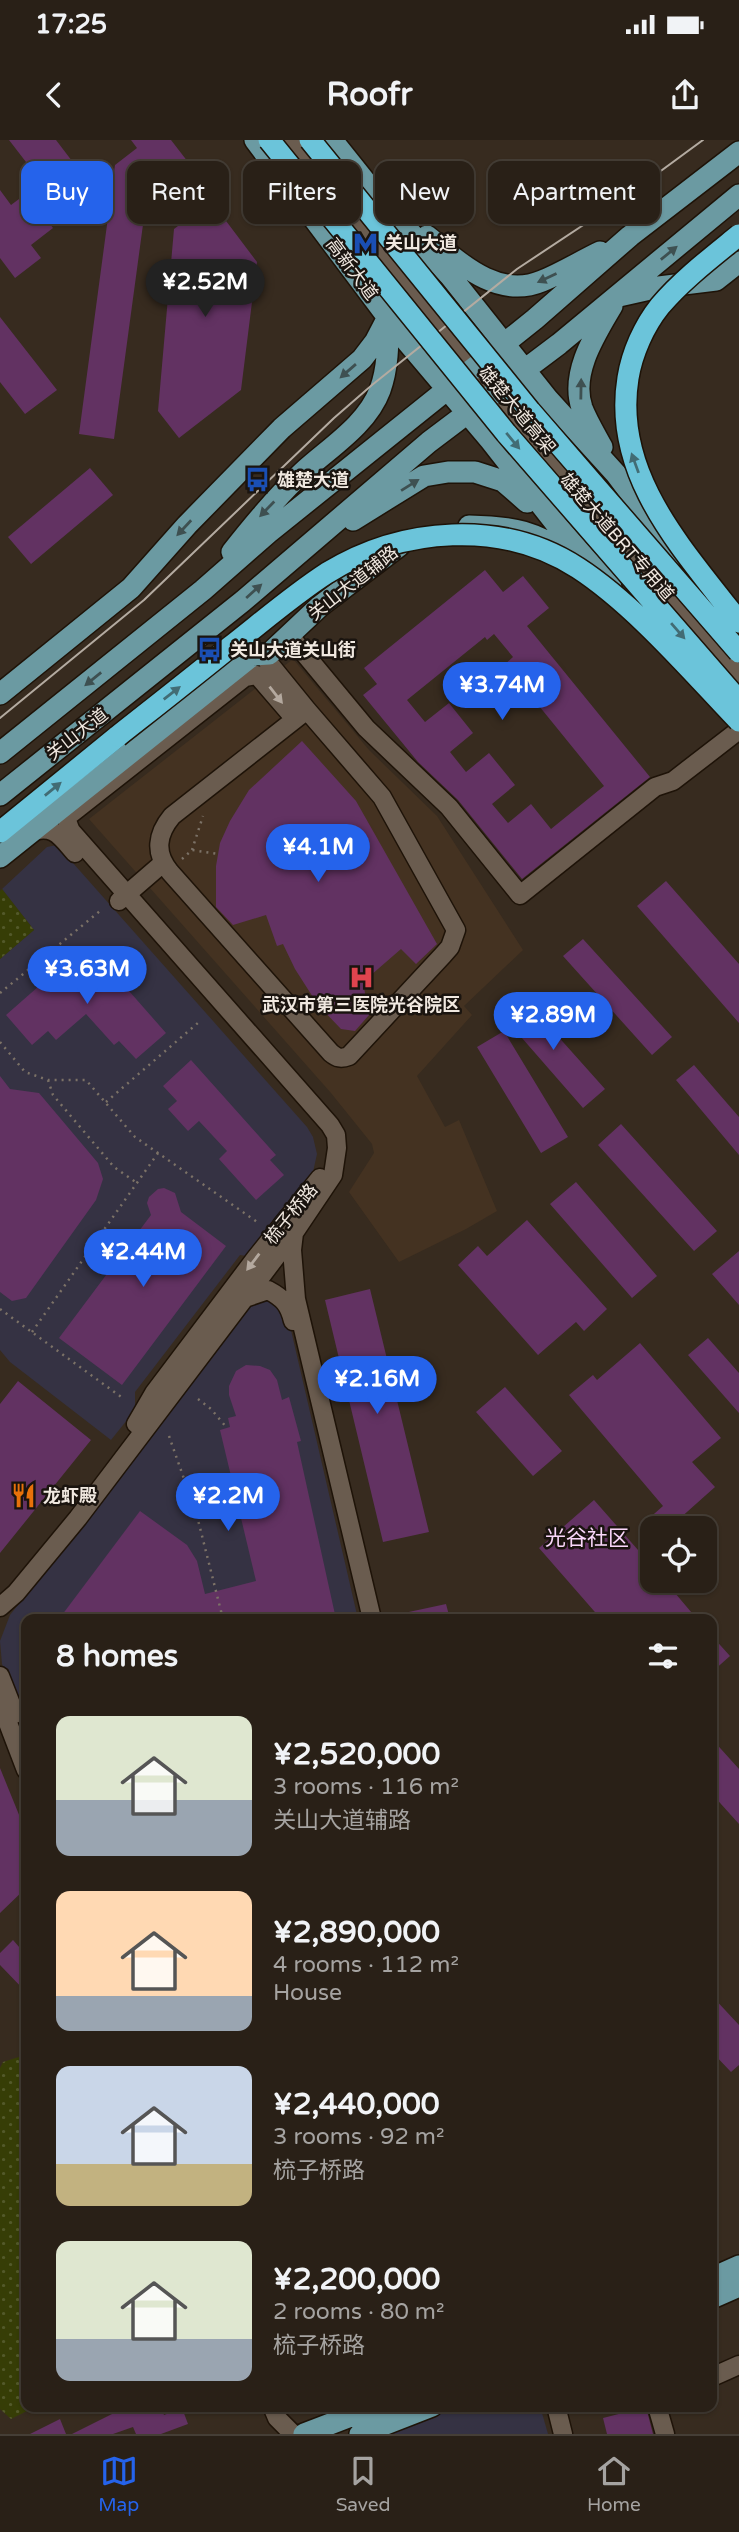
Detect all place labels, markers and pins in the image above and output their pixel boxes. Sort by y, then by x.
metro station icon: 关山大道 [351,229,379,257]
place label: 关山大道 [385,232,457,254]
pin: ¥2.52M [148,260,262,319]
bus stop icon: 雄楚大道 [243,466,271,494]
place label: 雄楚大道 [277,469,349,491]
bus stop icon: 关山大道关山街 [196,636,224,664]
place label: 关山大道关山街 [230,639,356,661]
pin: ¥3.74M [445,662,559,722]
pin: ¥4.1M [269,824,367,884]
pin: ¥3.63M [30,946,144,1006]
hospital icon: 武汉市第三医院光谷院区 [347,964,375,992]
pin: ¥2.89M [496,992,610,1052]
place label: 武汉市第三医院光谷院区 [262,994,460,1016]
pin: ¥2.44M [86,1230,200,1289]
pin: ¥2.16M [320,1356,434,1416]
pin: ¥2.2M [179,1474,277,1533]
restaurant icon: 龙虾殿 [9,1482,37,1510]
place label: 龙虾殿 [43,1485,97,1507]

